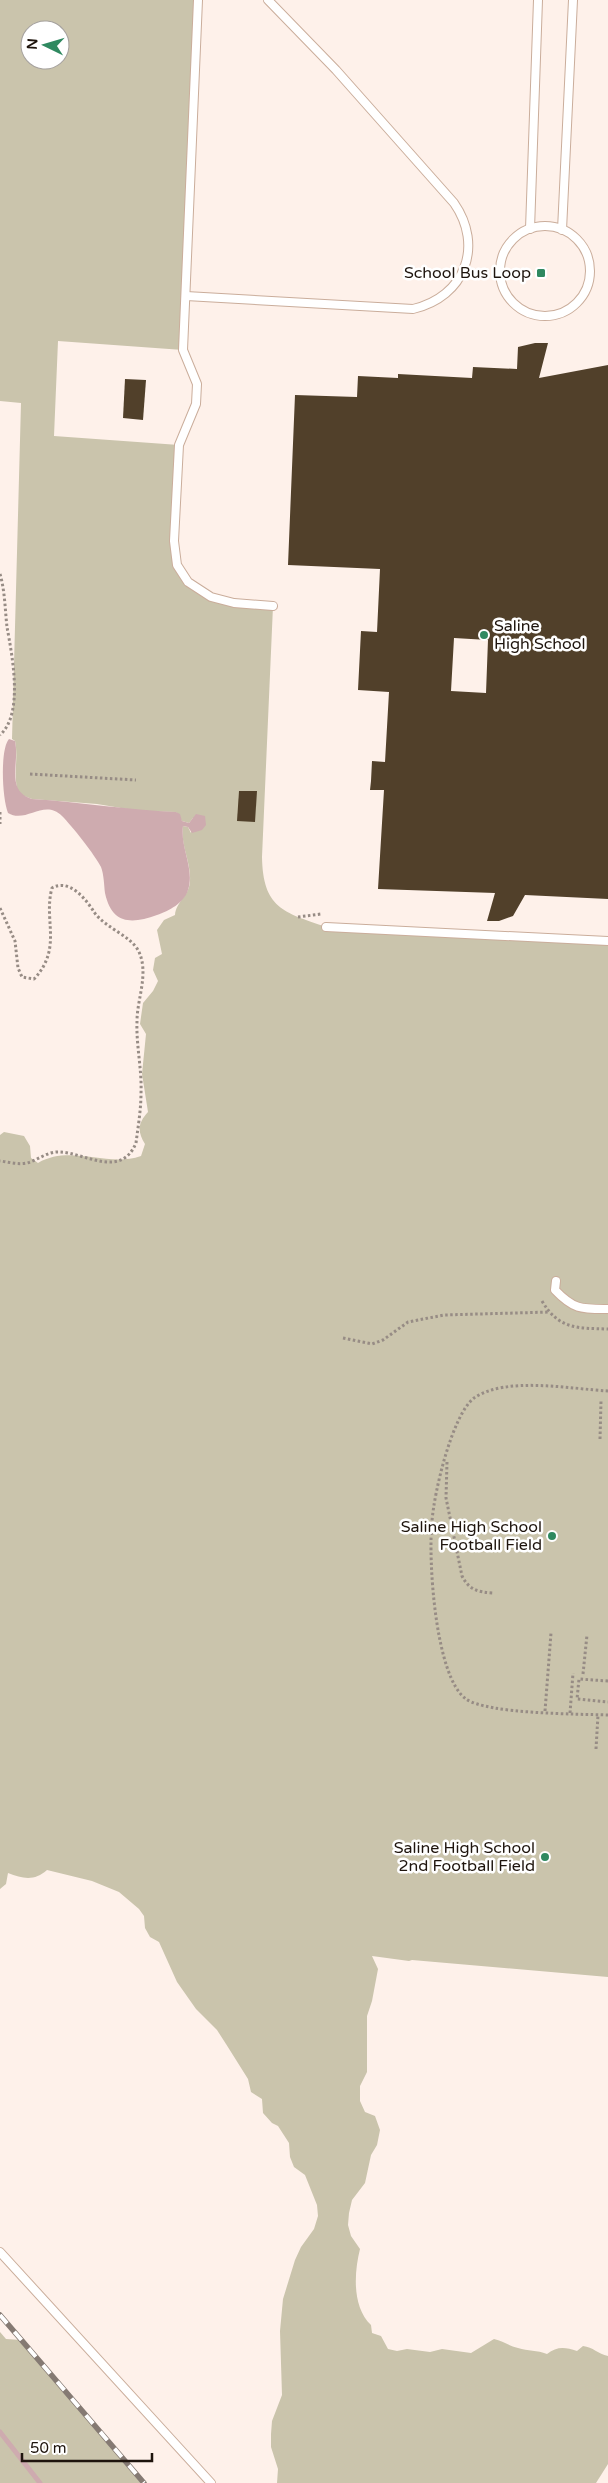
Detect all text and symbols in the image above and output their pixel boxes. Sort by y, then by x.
north arrow [20,20,70,70]
text: N [24,38,42,50]
place label: School Bus Loop [404,263,531,283]
marker: School Bus Loop [535,267,547,279]
place label: Saline High School [494,616,585,654]
marker: Saline High School [478,629,490,641]
place label: Saline High School Football Field [401,1517,542,1555]
marker: Saline High School Football Field [546,1530,558,1542]
place label: Saline High School 2nd Football Field [394,1838,535,1876]
marker: Saline High School 2nd Football Field [539,1851,551,1863]
scale bar [22,2430,152,2462]
text: 50 m [30,2439,67,2457]

